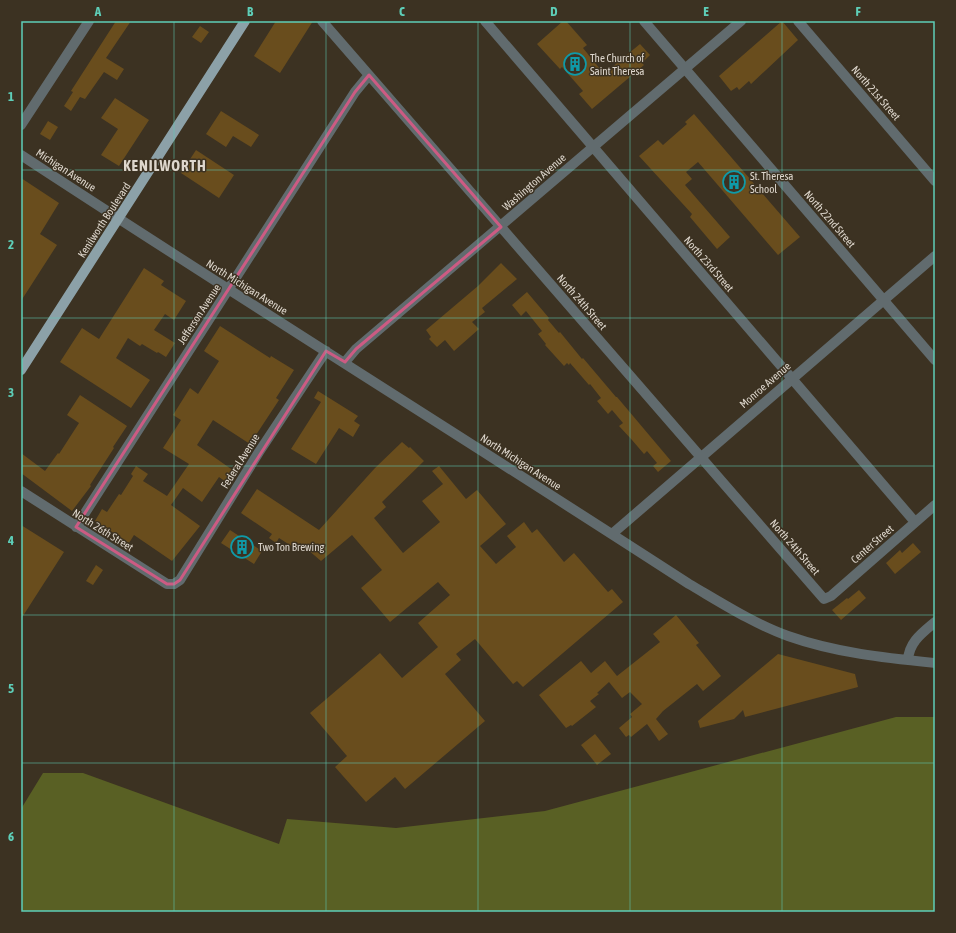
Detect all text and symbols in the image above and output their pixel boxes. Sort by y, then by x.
text: A [94,4,102,19]
text: B [247,4,254,19]
text: C [399,4,405,19]
text: D [550,4,558,19]
text: E [703,4,709,19]
text: F [855,4,861,19]
building icon: The Church of Saint Theresa [562,51,588,77]
place label: The Church of Saint Theresa [590,52,644,77]
street label: North 21st Street [849,63,903,123]
text: 1 [8,89,14,104]
street label: Michigan Avenue [34,146,98,194]
street label: Washington Avenue [500,151,568,213]
district label: KENILWORTH [123,157,207,174]
building icon: St. Theresa School [721,169,747,195]
place label: St. Theresa School [750,170,793,195]
street label: Kenilworth Boulevard [75,180,133,260]
street label: North 22nd Street [802,188,858,250]
street label: North 23rd Street [682,234,736,294]
text: 2 [8,237,14,252]
street label: North Michigan Avenue [204,257,290,317]
street label: North 24th Street [555,272,609,332]
street label: Jefferson Avenue [175,282,223,346]
street label: Monroe Avenue [737,360,793,410]
text: 3 [8,385,14,400]
street label: Federal Avenue [218,431,262,491]
street label: North Michigan Avenue [478,431,564,493]
street label: North 26th Street [70,507,136,553]
street label: North 24th Street [768,517,822,577]
street label: Center Street [848,522,896,566]
text: 4 [7,533,14,548]
building icon: Two Ton Brewing [229,534,255,560]
place label: Two Ton Brewing [258,541,324,553]
text: 5 [8,681,14,696]
text: 6 [8,829,14,844]

